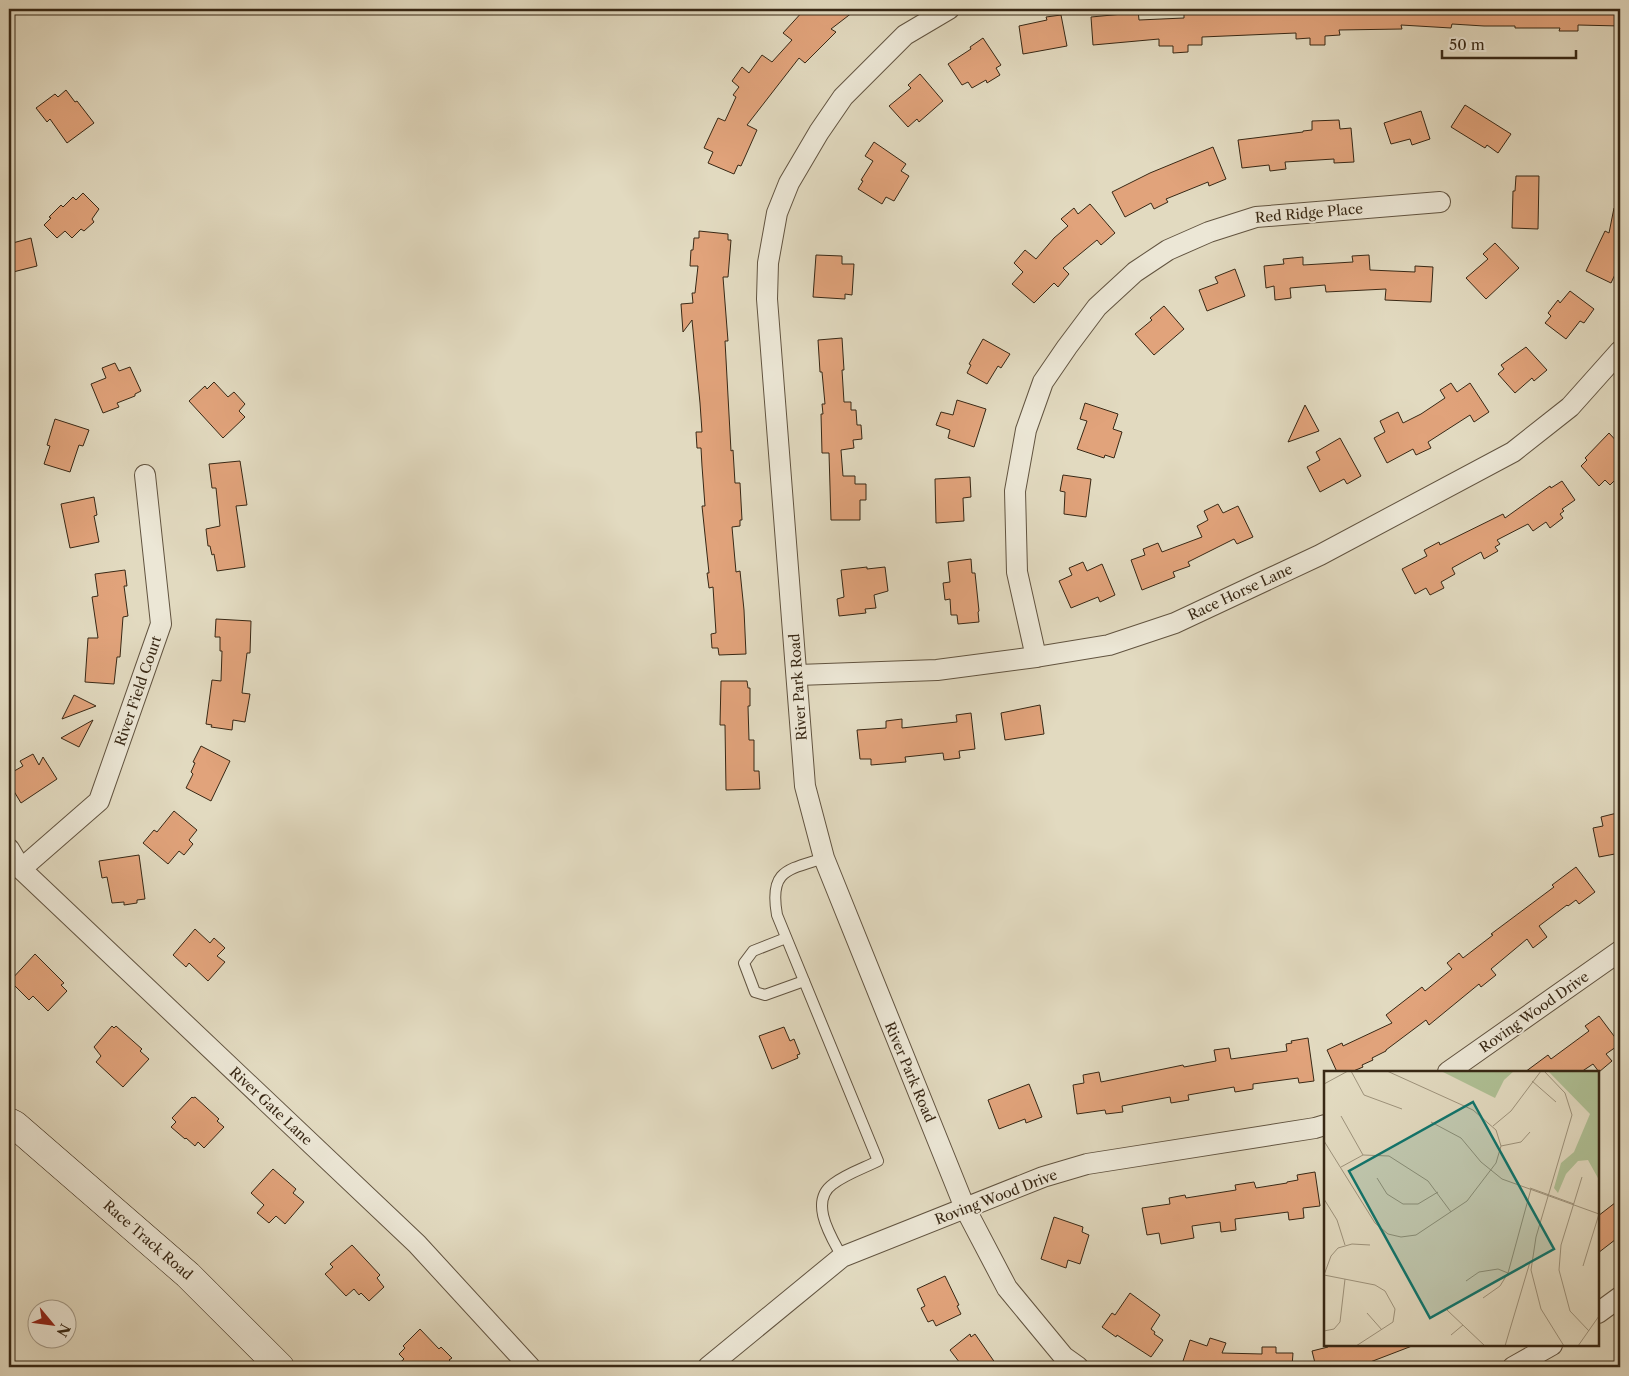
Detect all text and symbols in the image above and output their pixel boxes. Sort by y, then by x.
scale bar [1442,28,1575,60]
text: 50 m [1449,35,1485,54]
street label: Red Ridge Place [1254,199,1364,227]
street label: Race Horse Lane [1185,560,1295,624]
street label: River Park Road [785,632,811,741]
street label: River Field Court [111,634,165,748]
street label: Roving Wood Drive [1476,967,1592,1056]
street label: River Park Road [881,1019,939,1125]
street label: River Gate Lane [226,1063,316,1149]
inset map [1324,1071,1599,1346]
street label: Roving Wood Drive [932,1165,1060,1229]
street label: Race Track Road [100,1196,197,1284]
north arrow [28,1298,78,1348]
text: N [53,1321,74,1340]

